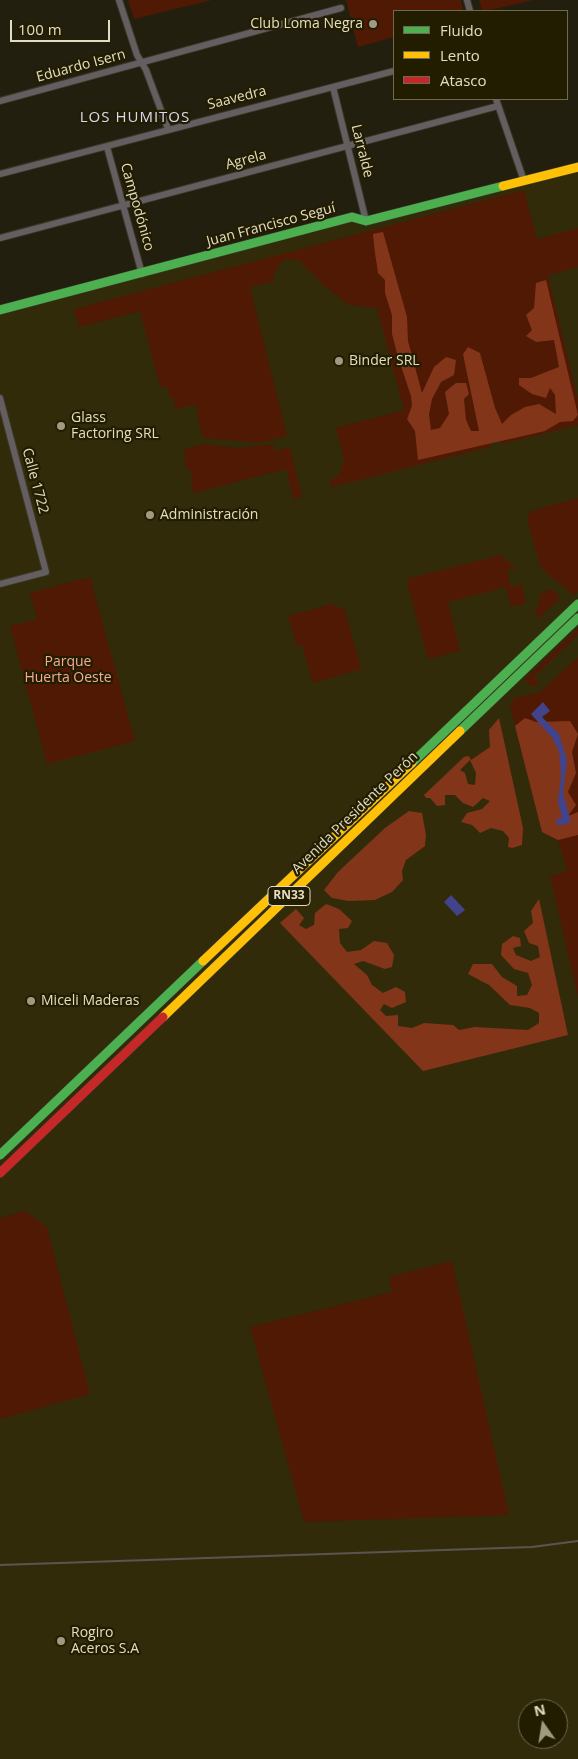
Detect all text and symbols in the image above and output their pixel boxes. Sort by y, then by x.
scale bar [12,10,112,42]
legend [393,10,568,100]
place label: Club Loma Negra [250,16,363,32]
marker: Club Loma Negra [367,18,379,30]
text: 100 m [18,19,62,39]
text: Fluido [440,20,483,40]
text: Lento [440,45,480,65]
street label: Eduardo Isern [34,46,128,86]
text: Atasco [440,70,487,90]
street label: Saavedra [206,83,268,113]
district label: LOS HUMITOS [78,109,192,127]
street label: Larralde [347,123,377,179]
street label: Agrela [224,147,268,173]
street label: Campodónico [116,161,158,253]
street label: Juan Francisco Seguí [205,200,337,250]
place label: Binder SRL [349,353,420,369]
marker: Binder SRL [333,355,345,367]
place label: Glass Factoring SRL [71,410,159,442]
marker: Glass Factoring SRL [55,420,67,432]
street label: Calle 1722 [18,446,52,516]
place label: Administración [160,507,258,523]
marker: Administración [144,509,156,521]
park label: Parque Huerta Oeste [24,654,112,686]
street label: Avenida Presidente Perón [289,748,421,878]
road number: RN33 [268,886,310,906]
place label: Miceli Maderas [41,993,139,1009]
marker: Miceli Maderas [25,995,37,1007]
place label: Rogiro Aceros S.A [71,1625,139,1658]
marker: Rogiro Aceros S.A [55,1635,67,1647]
north arrow [518,1699,568,1749]
text: N [532,1699,547,1720]

